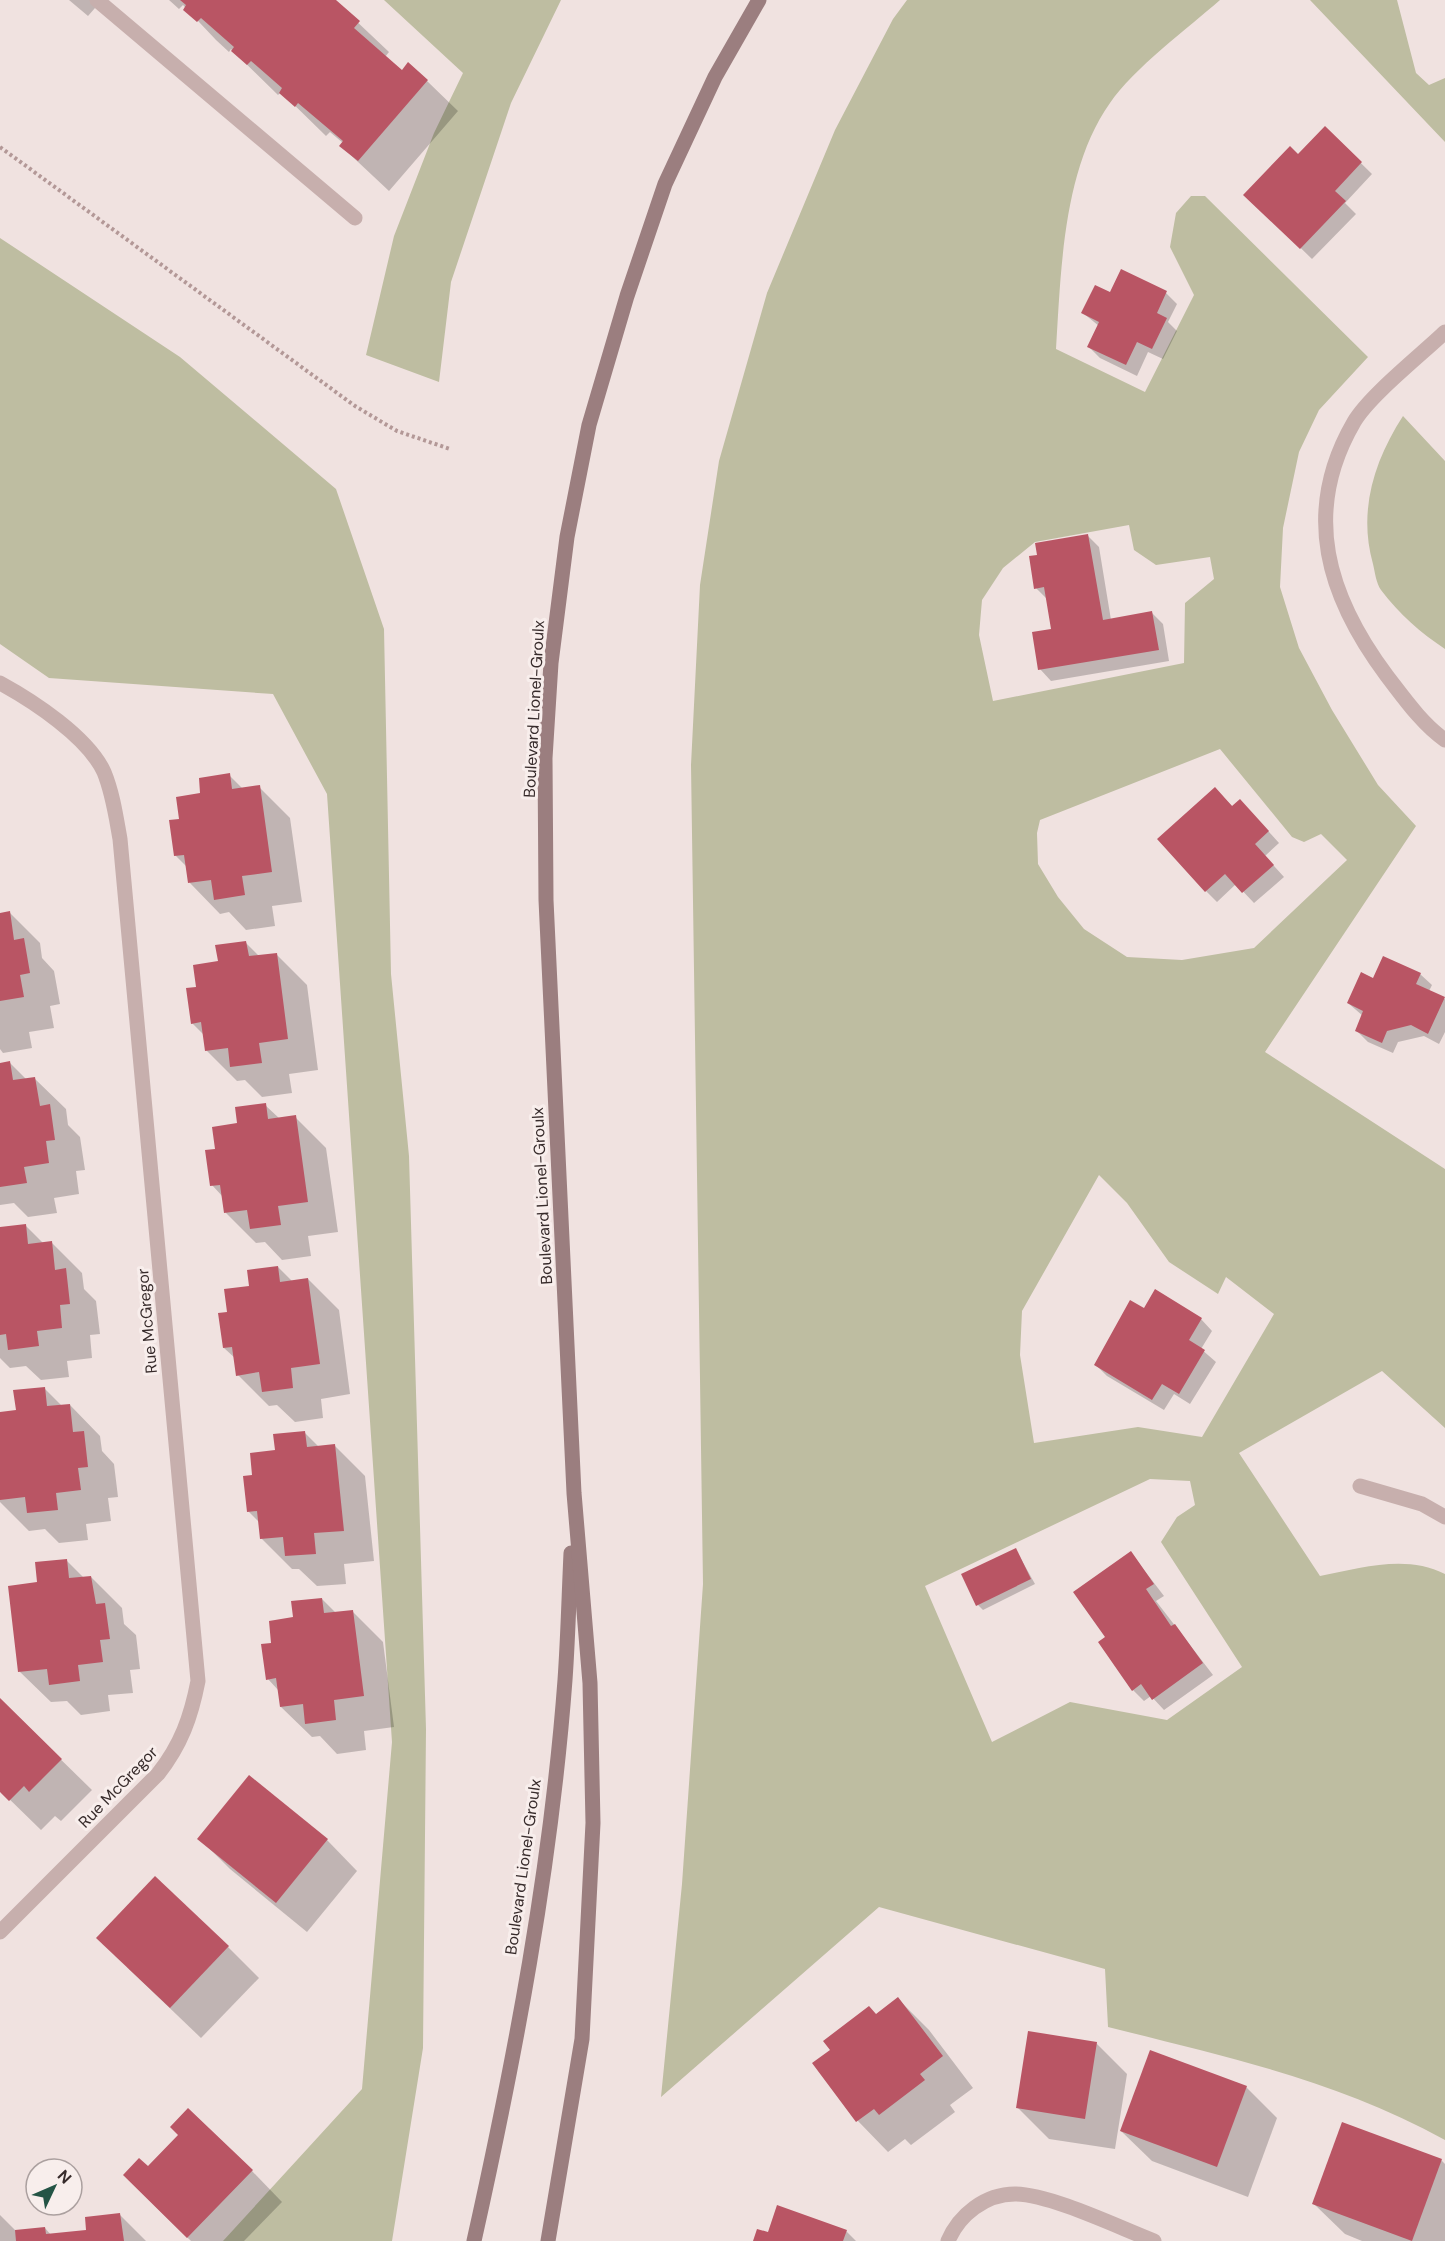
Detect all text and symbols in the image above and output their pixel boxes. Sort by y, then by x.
street label: Boulevard Lionel-Groulx [519,620,549,798]
street label: Boulevard Lionel-Groulx [527,1107,557,1285]
street label: Rue McGregor [132,1268,162,1374]
street label: Rue McGregor [74,1742,162,1832]
street label: Boulevard Lionel-Groulx [500,1778,546,1956]
north arrow [24,2157,84,2217]
text: N [53,2165,76,2188]

